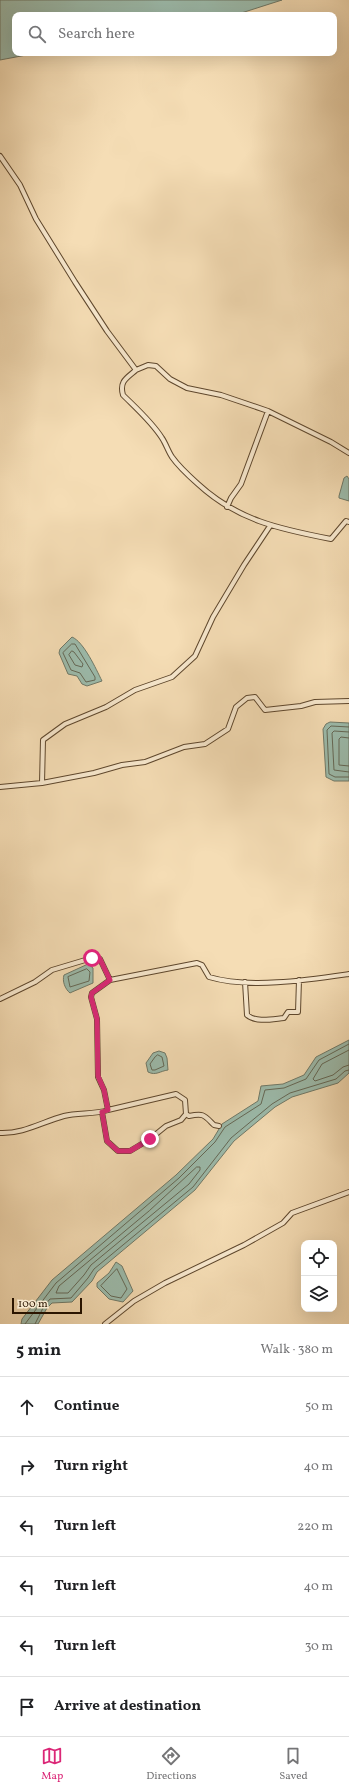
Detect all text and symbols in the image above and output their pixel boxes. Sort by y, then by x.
search box [12,12,337,56]
icon: search [26,23,48,45]
text: Search here [58,24,135,45]
route start [83,949,101,967]
route end [141,1130,159,1148]
map controls [301,1240,337,1312]
button: locate [301,1240,337,1276]
button: layers [301,1276,337,1312]
scale bar [12,1296,82,1315]
text: 100 m [18,1297,48,1312]
text: 5 min [16,1339,61,1362]
text: Walk · 380 m [260,1341,333,1359]
icon: ahead [16,1396,38,1418]
text: Continue [54,1396,119,1417]
text: 50 m [305,1398,333,1416]
icon: right [16,1456,38,1478]
text: Turn right [54,1456,128,1477]
text: 40 m [304,1458,333,1476]
icon: left [16,1516,38,1538]
text: Turn left [54,1516,116,1537]
text: 220 m [297,1518,333,1536]
icon: left [16,1576,38,1598]
text: Turn left [54,1576,116,1597]
text: 40 m [304,1578,333,1596]
icon: left [16,1636,38,1658]
text: Turn left [54,1636,116,1657]
text: 30 m [305,1638,333,1656]
icon: arrive [16,1696,38,1718]
text: Arrive at destination [54,1696,201,1717]
tab: Map [41,1745,63,1784]
tab: Directions [146,1745,197,1784]
tab: Saved [279,1745,308,1784]

